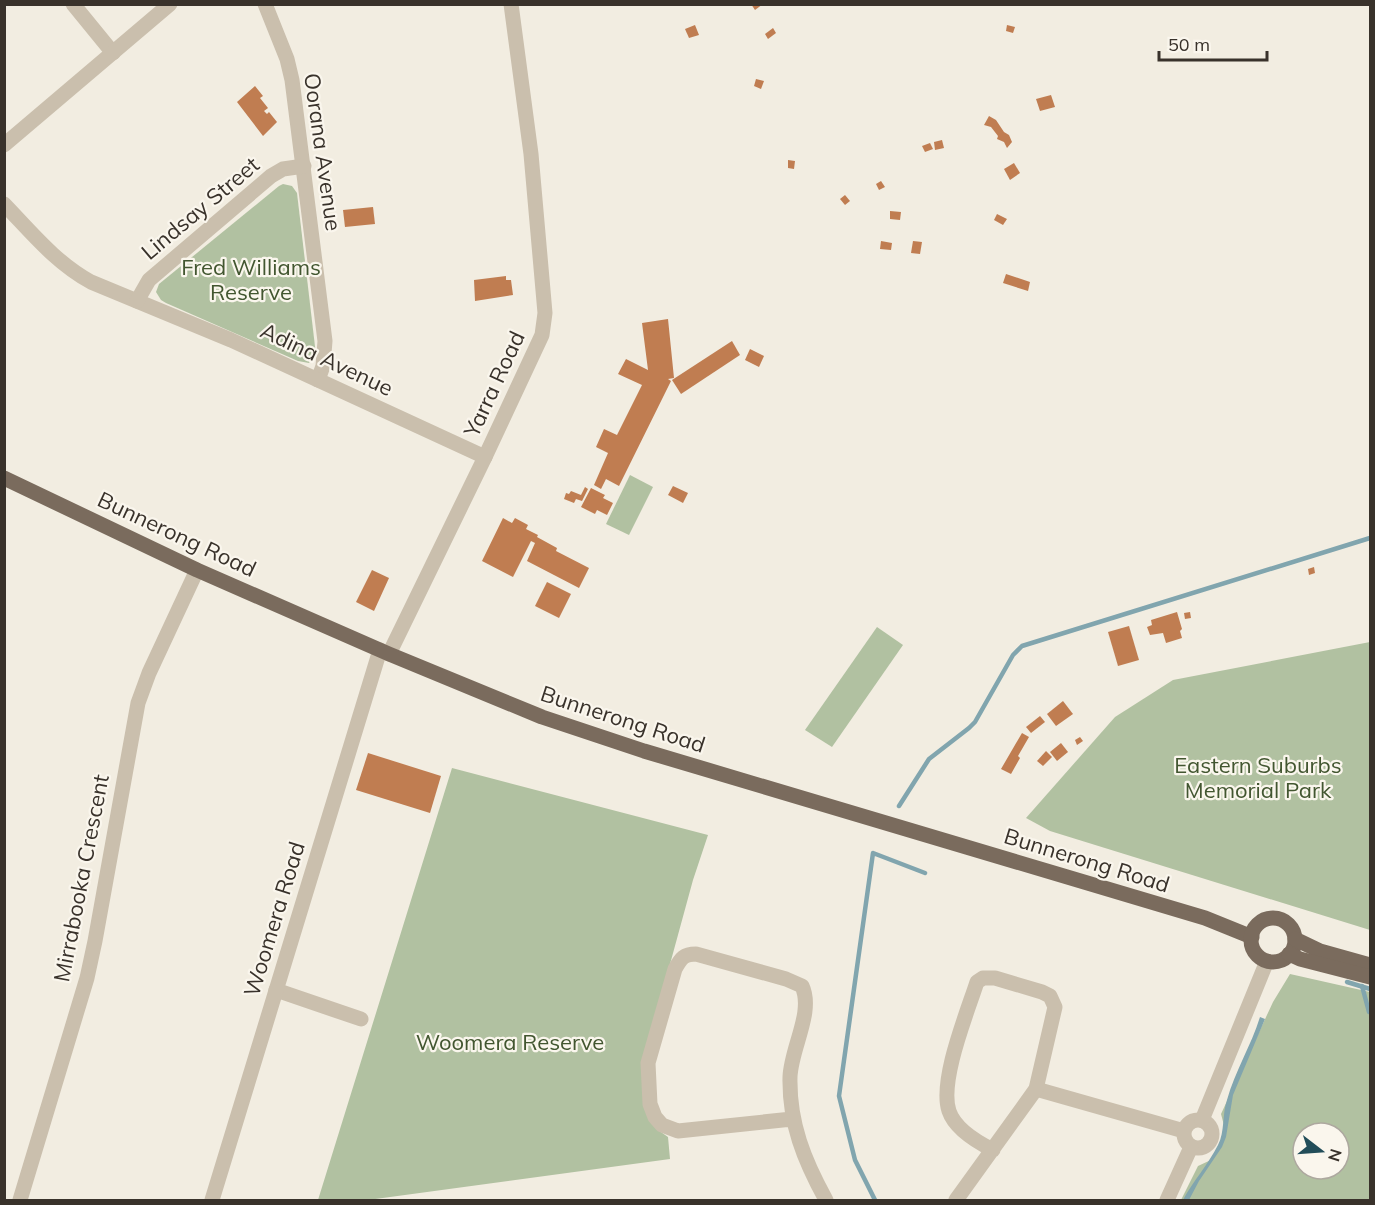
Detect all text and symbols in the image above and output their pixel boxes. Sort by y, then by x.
scale bar [1159,24,1267,62]
text: 50 m [1168,33,1210,56]
street label: Oorana Avenue [298,71,348,233]
street label: Lindsay Street [135,150,265,266]
park label: Fred Williams Reserve [181,253,321,306]
street label: Adina Avenue [256,316,398,402]
street label: Yarra Road [457,327,531,442]
street label: Bunnerong Road [93,485,261,583]
street label: Bunnerong Road [537,679,709,759]
park label: Eastern Suburbs Memorial Park [1174,751,1342,804]
street label: Mirrabooka Crescent [47,772,115,984]
street label: Bunnerong Road [1001,822,1173,898]
street label: Woomera Road [237,838,311,1000]
park label: Woomera Reserve [416,1028,604,1056]
north arrow [1291,1121,1351,1181]
text: N [1324,1147,1347,1164]

